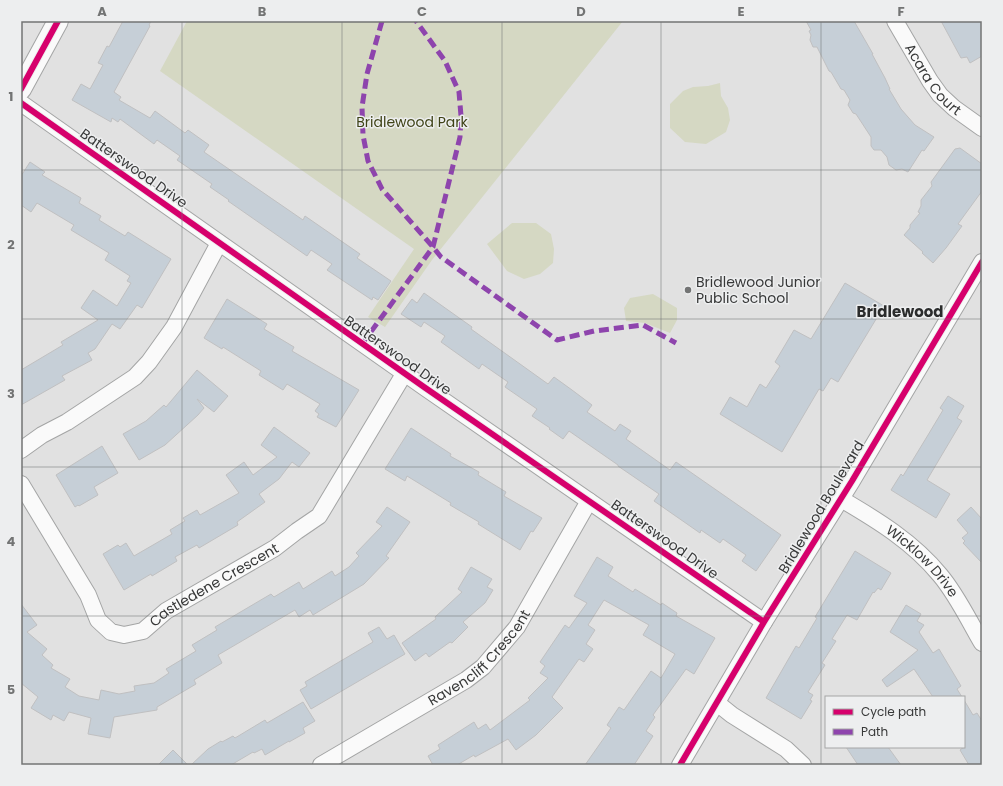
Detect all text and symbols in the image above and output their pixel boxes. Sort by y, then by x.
text: A [97,2,107,21]
text: B [258,2,267,21]
text: C [417,2,427,21]
text: D [576,2,586,21]
text: E [737,2,745,21]
text: F [897,2,905,21]
street label: Acara Court [900,40,965,120]
text: 1 [9,87,13,106]
park label: Bridlewood Park [356,112,469,132]
street label: Batterswood Drive [76,123,192,213]
text: 2 [7,235,15,254]
place label: Bridlewood Junior Public School [696,272,820,308]
marker: Bridlewood Junior Public School [683,285,693,295]
district label: Bridlewood [857,301,943,322]
street label: Batterswood Drive [340,310,456,400]
text: 3 [7,384,15,403]
street label: Bridlewood Boulevard [773,437,869,577]
street label: Batterswood Drive [607,494,723,584]
street label: Wicklow Drive [882,520,963,601]
text: 4 [7,532,16,551]
street label: Castledene Crescent [145,538,282,631]
street label: Ravencliff Crescent [424,606,535,710]
text: 5 [7,680,15,699]
legend [825,696,965,748]
text: Cycle path [861,703,926,720]
text: Path [861,723,888,740]

